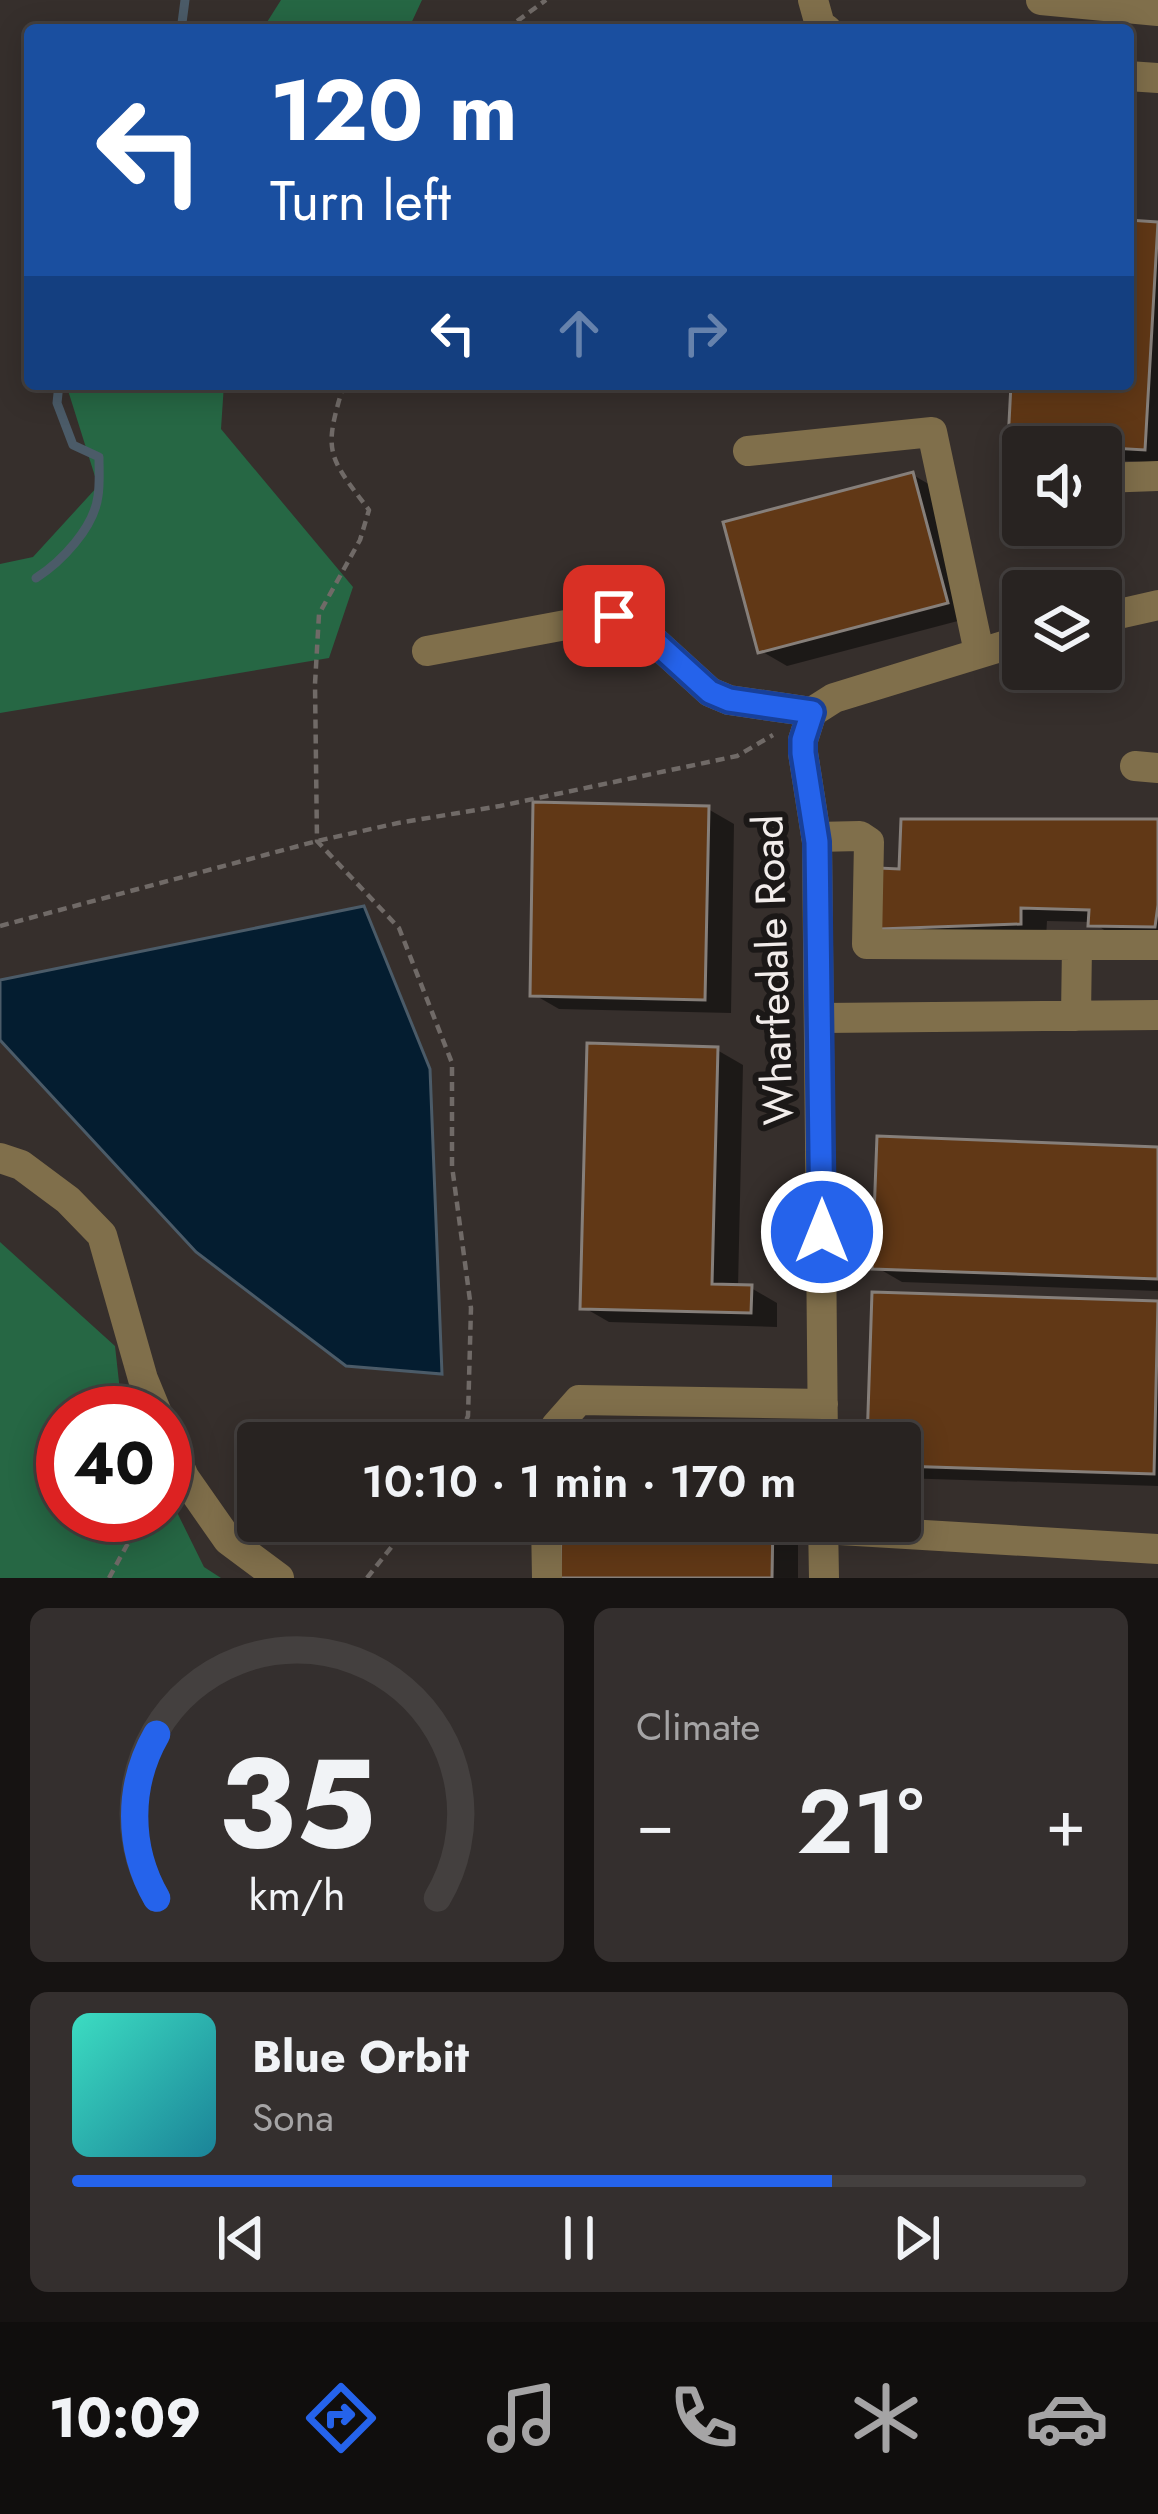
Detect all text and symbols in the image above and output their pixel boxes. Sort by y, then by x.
text: 120 m [270,50,518,172]
icon: left [72,72,228,228]
text: Turn left [270,162,451,240]
icon: left [420,300,486,366]
icon: ahead [546,300,612,366]
icon: right [672,300,738,366]
map controls [1002,426,1122,690]
button: sound [1002,426,1122,546]
pin [563,565,665,667]
button: layers [1002,570,1122,690]
icon: arrive [581,583,647,649]
street label: Wharfedale Road [737,814,809,1126]
position arrow [759,1169,885,1295]
speed limit sign: 40 [36,1386,192,1542]
text: 10:10 · 1 min · 170 m [362,1449,796,1514]
text: Climate [636,1698,760,1755]
text: 35 [218,1713,376,1894]
text: 21° [797,1757,924,1887]
text: − [636,1775,675,1871]
text: + [1045,1775,1086,1871]
text: km/h [249,1864,345,1926]
text: Blue Orbit [252,2024,469,2089]
text: Sona [252,2089,334,2146]
icon: previous [208,2205,274,2271]
icon: pause [546,2205,612,2271]
icon: next [884,2205,950,2271]
icon: directions [299,2376,383,2460]
icon: music [480,2376,564,2460]
icon: phone [662,2376,746,2460]
icon: climate [844,2376,928,2460]
icon: car [1025,2376,1109,2460]
text: 10:09 [49,2379,201,2457]

